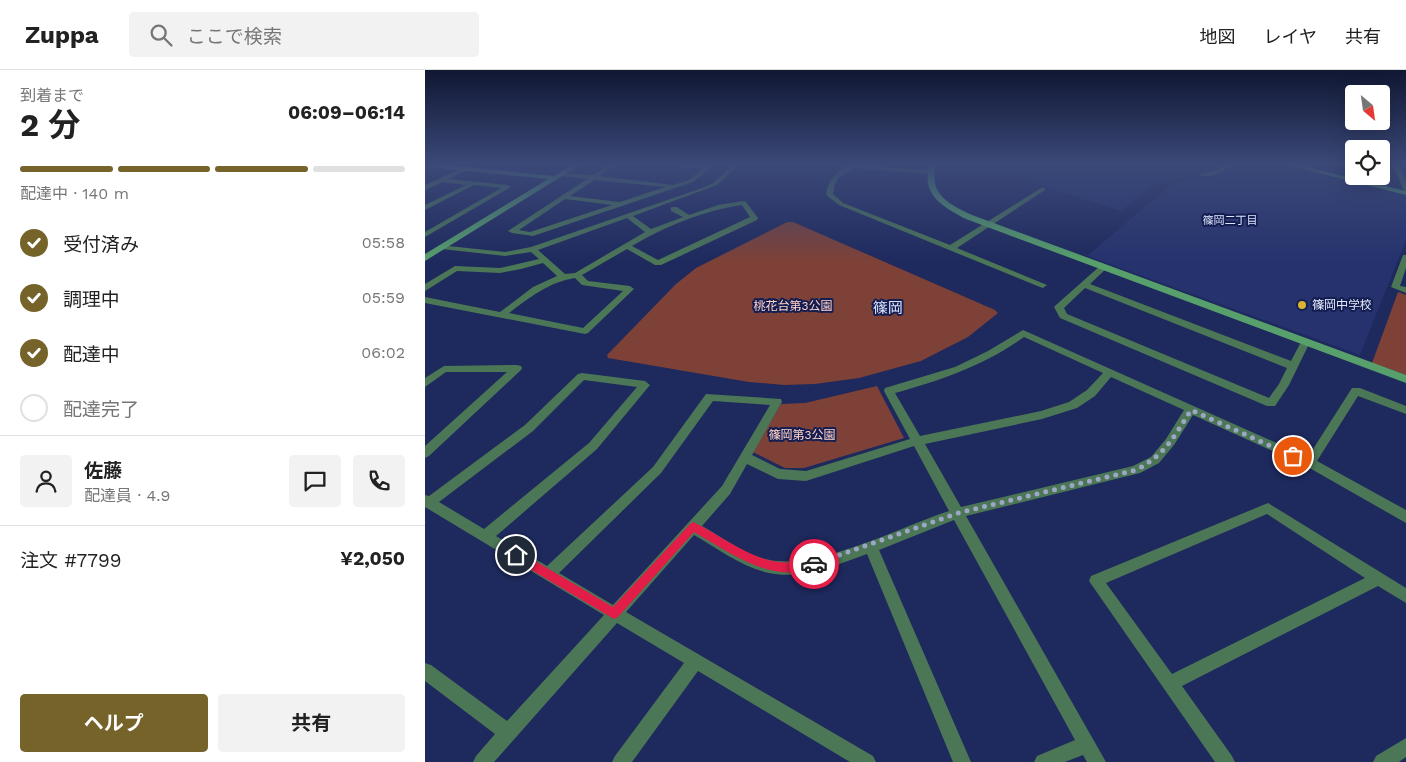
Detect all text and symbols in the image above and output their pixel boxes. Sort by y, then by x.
search box [129,12,479,57]
text: Zuppa [25,21,99,49]
icon: search [147,21,175,49]
text: ここで検索 [187,25,282,48]
text: 地図 [1200,26,1236,47]
text: レイヤ [1264,26,1317,47]
text: 共有 [1345,26,1381,47]
north arrow [1345,85,1390,130]
map controls [1345,85,1390,185]
text: 到着まで [20,86,84,105]
text: 06:09–06:14 [288,101,405,124]
text: 2 分 [20,106,80,144]
button: locate [1345,140,1390,185]
text: 配達中 · 140 m [20,184,129,203]
district label: 篠岡二丁目 [1203,214,1258,227]
icon: check [20,229,48,257]
text: 受付済み [63,233,139,256]
text: 05:58 [362,233,405,252]
icon: check [20,284,48,312]
text: 調理中 [63,288,120,311]
text: 05:59 [362,288,405,307]
place label: 篠岡中学校 [1312,298,1372,312]
park label: 桃花台第3公園 [754,299,833,313]
district label: 篠岡 [873,299,903,317]
marker: 篠岡中学校 [1296,299,1308,311]
icon: check [20,339,48,367]
text: 配達中 [63,343,120,366]
text: 06:02 [361,343,405,362]
text: 配達完了 [63,398,139,421]
park label: 篠岡第3公園 [769,428,836,442]
pin [1272,435,1314,477]
icon: bag [1279,442,1307,470]
button: person [20,455,72,507]
button: chat [289,455,341,507]
button: phone [353,455,405,507]
text: 佐藤 [84,459,122,482]
text: 配達員 · 4.9 [84,486,170,505]
pin [495,534,537,576]
courier [789,539,839,589]
icon: home [502,541,530,569]
text: ¥2,050 [340,547,405,570]
text: 注文 #7799 [20,549,121,572]
icon: car [800,550,828,578]
button: ヘルプ [20,694,208,752]
button: 共有 [218,694,405,752]

